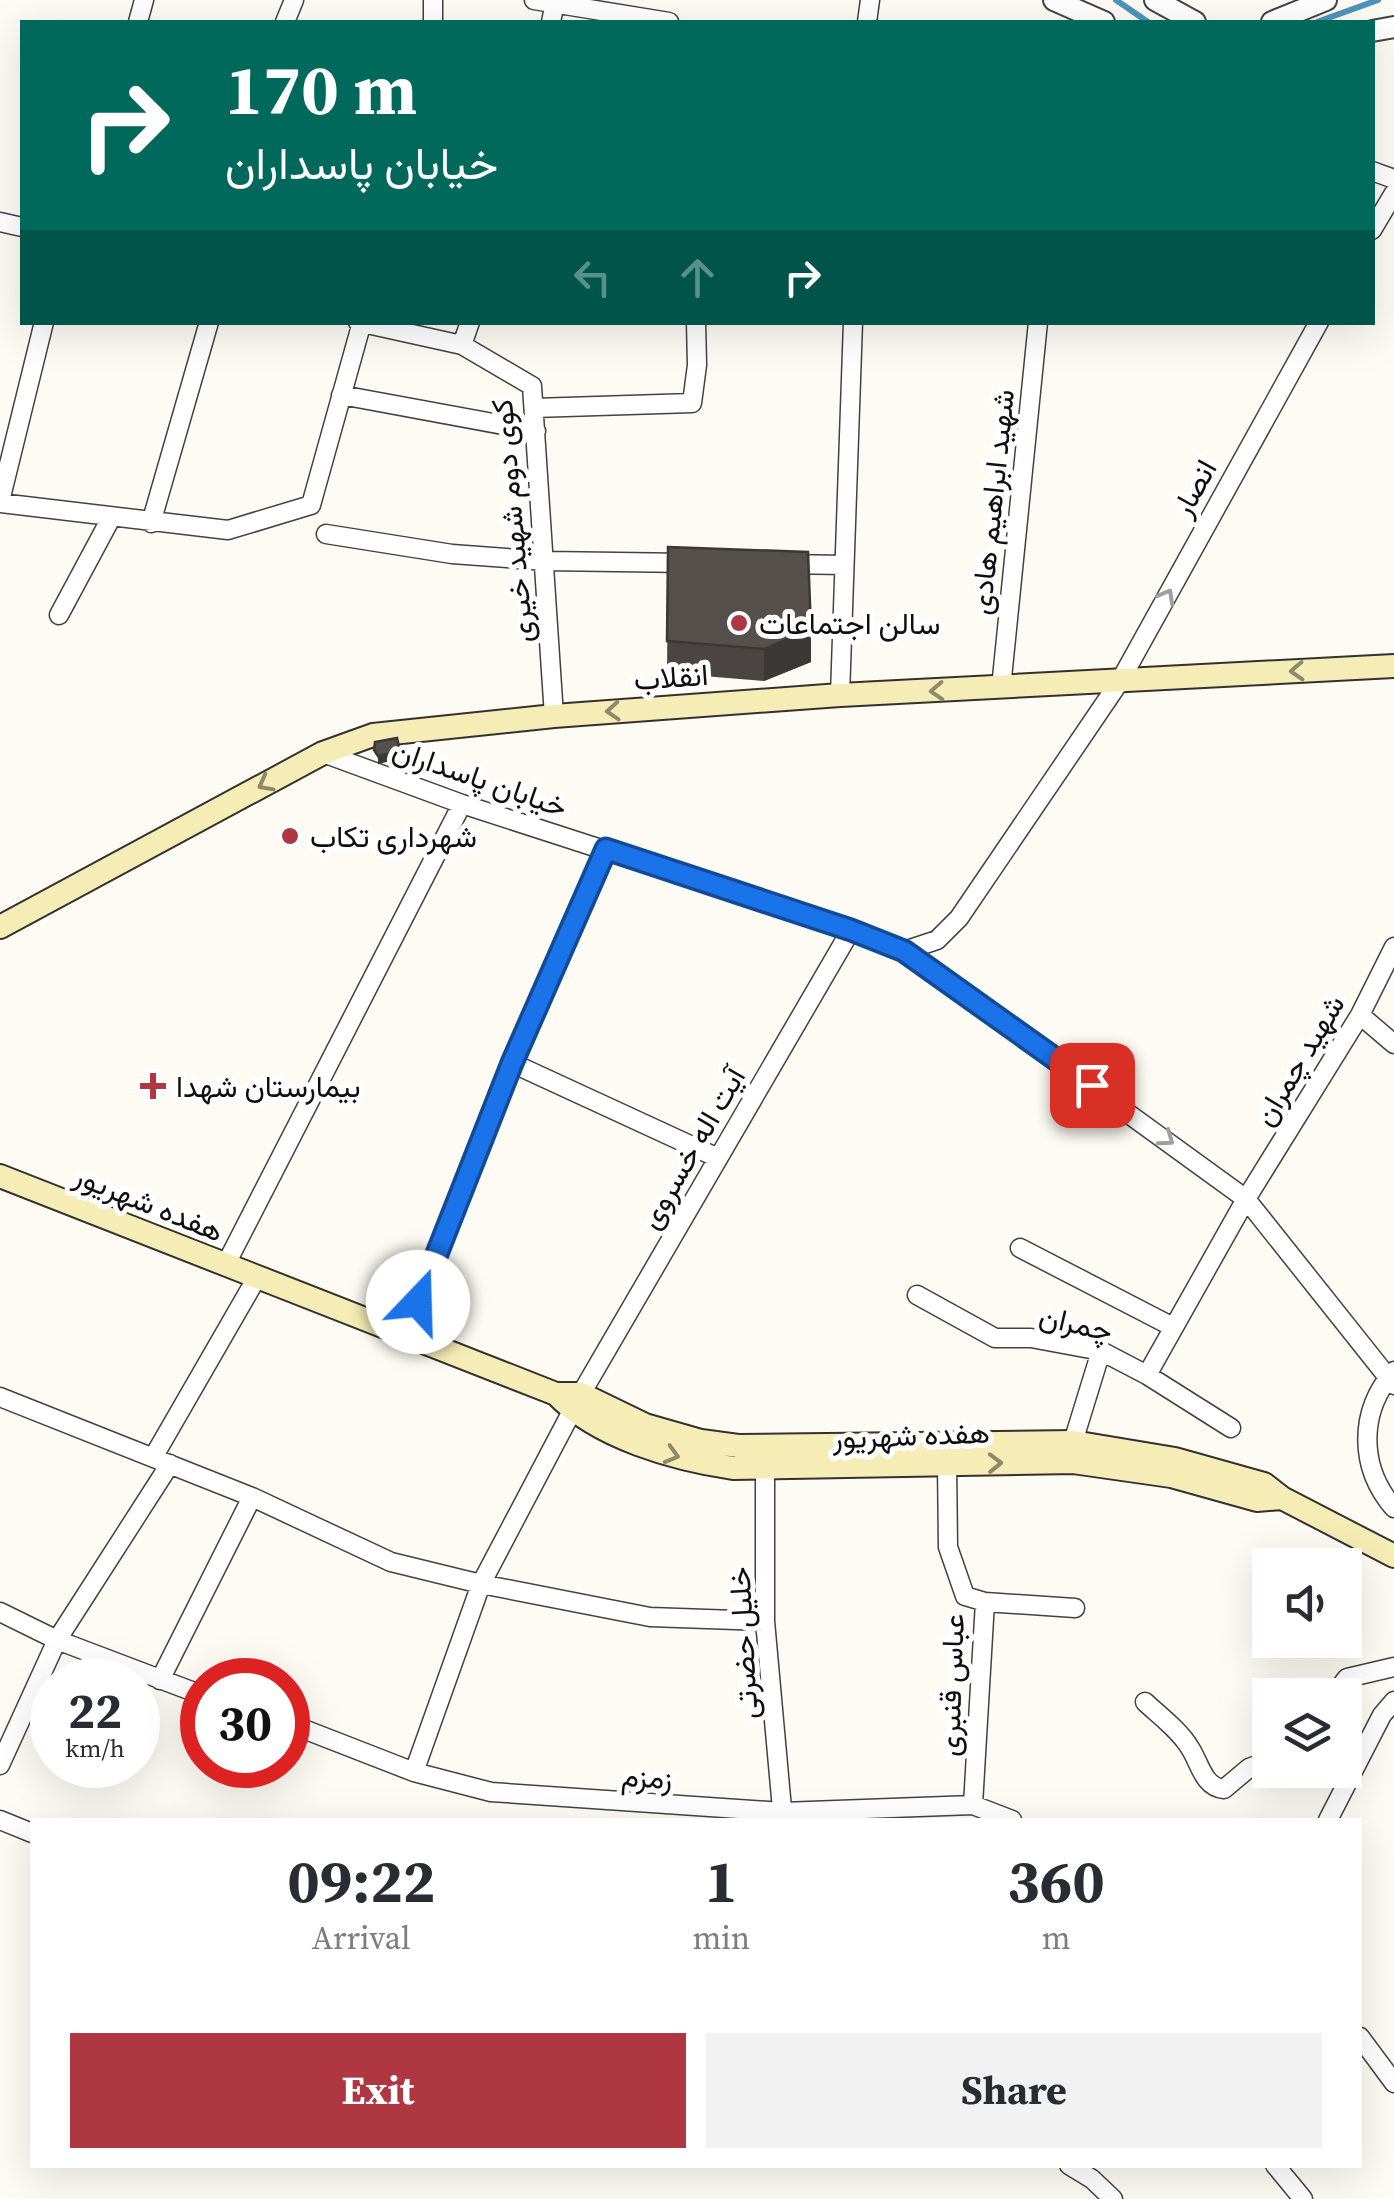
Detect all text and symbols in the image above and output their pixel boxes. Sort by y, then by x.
text: 170 m [225,41,417,137]
icon: right [60,60,190,190]
text: خیابان پاسداران [225,132,498,194]
icon: left [565,250,620,305]
icon: ahead [670,250,725,305]
icon: right [775,250,830,305]
street label: شهید ابراهیم هادی [960,387,1024,617]
street label: کوی دوم شهید خیری [481,397,543,645]
street label: انصار [1161,452,1226,525]
one-way arrow [1154,588,1174,606]
place label: سالن اجتماعات [759,603,940,644]
marker: سالن اجتماعات [728,612,750,634]
street label: انقلاب [632,654,710,700]
one-way arrow [1288,661,1304,682]
one-way arrow [929,680,945,701]
one-way arrow [604,700,620,722]
street label: خیابان پاسداران [387,729,573,827]
one-way arrow [257,772,275,791]
place label: شهرداری تکاب [310,816,477,857]
marker: شهرداری تکاب [279,825,301,847]
street label: شهید چمران [1244,987,1354,1133]
pin [1050,1043,1135,1128]
street label: آیت اله خسروی [629,1058,756,1236]
icon: arrive [1065,1058,1120,1113]
place label: بیمارستان شهدا [176,1066,361,1107]
marker: بیمارستان شهدا [140,1073,166,1099]
one-way arrow [1156,1127,1174,1145]
street label: هفده شهریور [67,1154,230,1251]
position arrow [366,1250,470,1354]
street label: چمران [1035,1295,1117,1351]
street label: هفده شهریور [831,1412,990,1458]
one-way arrow [662,1443,679,1464]
one-way arrow [987,1452,1003,1473]
map controls [1252,1548,1362,1788]
button: sound [1252,1548,1362,1658]
street label: خلیل حضرتی [719,1566,767,1720]
street label: عباس قنبری [928,1613,974,1757]
speed limit sign: 30 [180,1658,310,1788]
text: 22 [68,1676,122,1745]
button: layers [1252,1678,1362,1788]
text: km/h [65,1731,125,1765]
street label: زمزم [620,1755,674,1799]
text: 09:22 [287,1840,435,1922]
text: 1 [705,1840,738,1922]
text: 360 [1007,1840,1105,1922]
text: Arrival [312,1916,411,1960]
text: min [692,1916,750,1960]
text: m [1042,1916,1070,1960]
button: Exit [70,2033,686,2148]
button: Share [706,2033,1322,2148]

